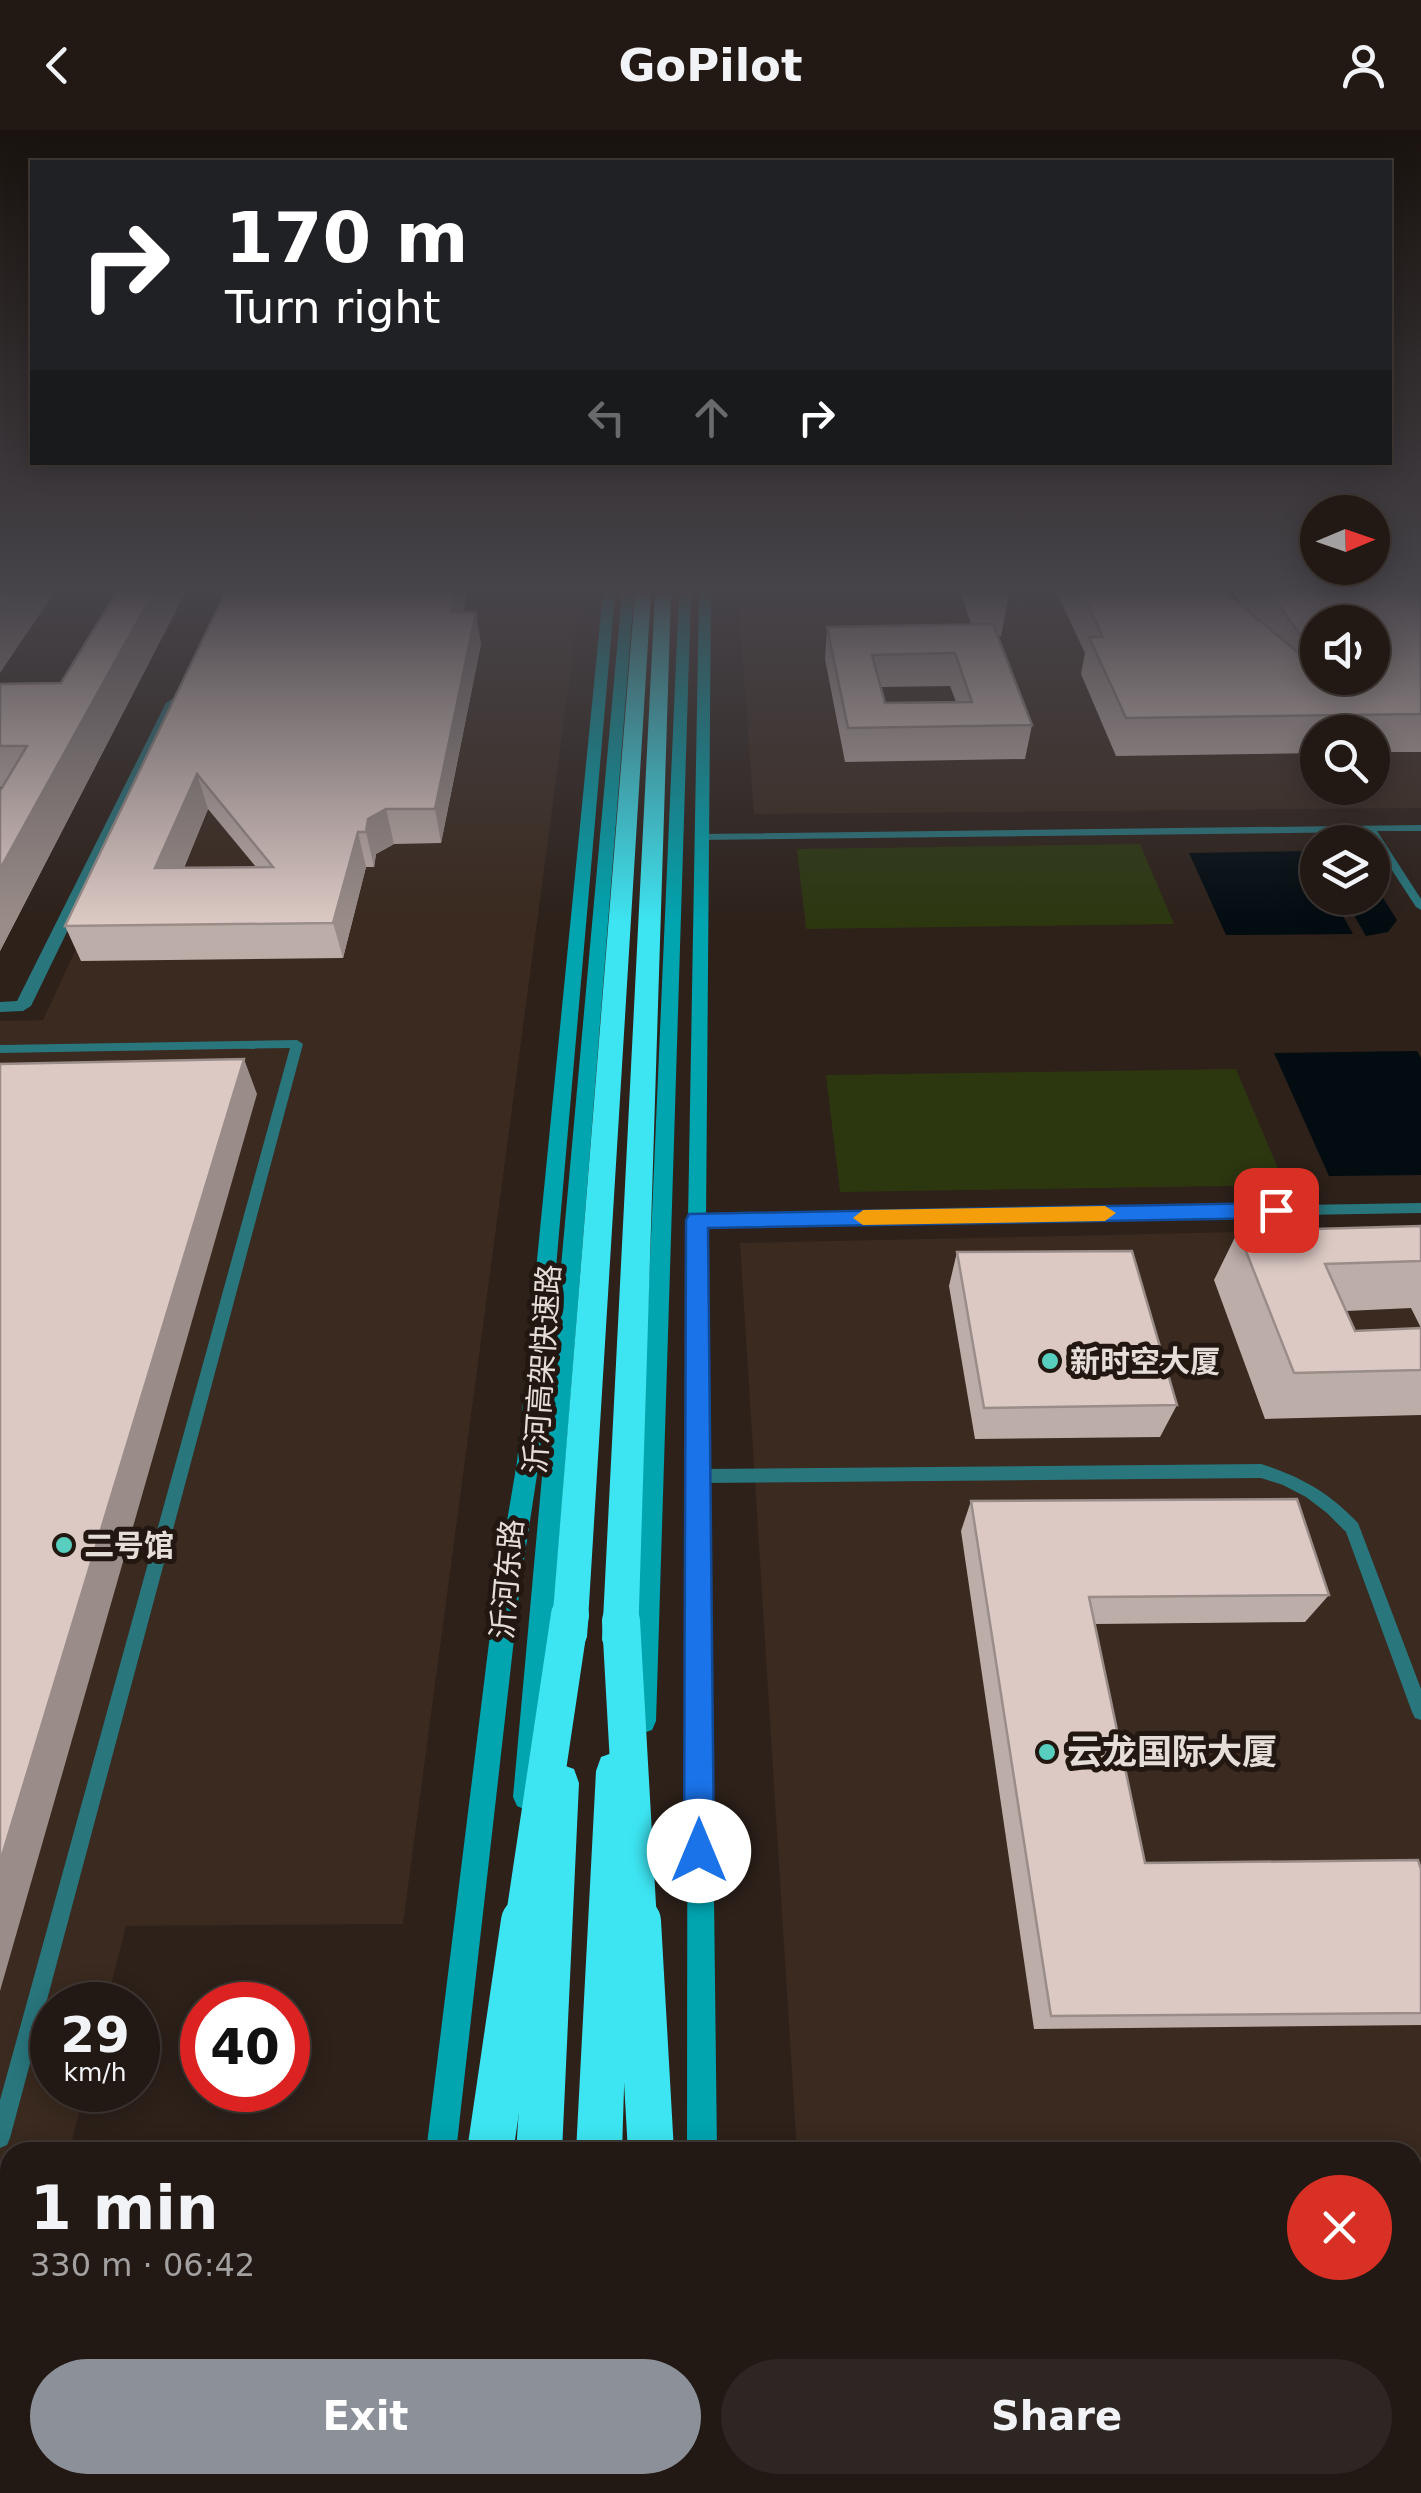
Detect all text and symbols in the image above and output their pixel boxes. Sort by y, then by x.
icon: back [30,38,85,93]
icon: person [1336,38,1391,93]
text: GoPilot [618,39,803,92]
text: 170 m [225,197,468,279]
icon: right [60,200,190,330]
text: Turn right [225,281,440,334]
icon: left [579,390,634,445]
icon: ahead [684,390,739,445]
icon: right [789,390,844,445]
north arrow [1300,495,1390,585]
map controls [1300,495,1390,915]
button: sound [1300,605,1390,695]
button: search [1300,715,1390,805]
button: layers [1300,825,1390,915]
pin [1234,1168,1319,1253]
icon: arrive [1249,1183,1304,1238]
street label: 沂河高架快速路 [517,1263,567,1475]
place label: 新时空大厦 [1070,1344,1220,1379]
marker: 新时空大厦 [1039,1350,1061,1372]
street label: 沂河东路 [484,1518,530,1640]
place label: 二号馆 [84,1528,174,1563]
marker: 二号馆 [53,1534,75,1556]
place label: 云龙国际大厦 [1067,1732,1277,1772]
marker: 云龙国际大厦 [1036,1741,1058,1763]
position arrow [647,1799,751,1903]
speed limit sign: 40 [180,1982,310,2112]
text: 29 [60,2006,130,2064]
text: km/h [63,2058,127,2087]
text: 1 min [30,2173,218,2243]
button: close [1287,2175,1392,2280]
text: 330 m · 06:42 [30,2246,255,2284]
button: Exit [30,2359,701,2474]
button: Share [721,2359,1392,2474]

